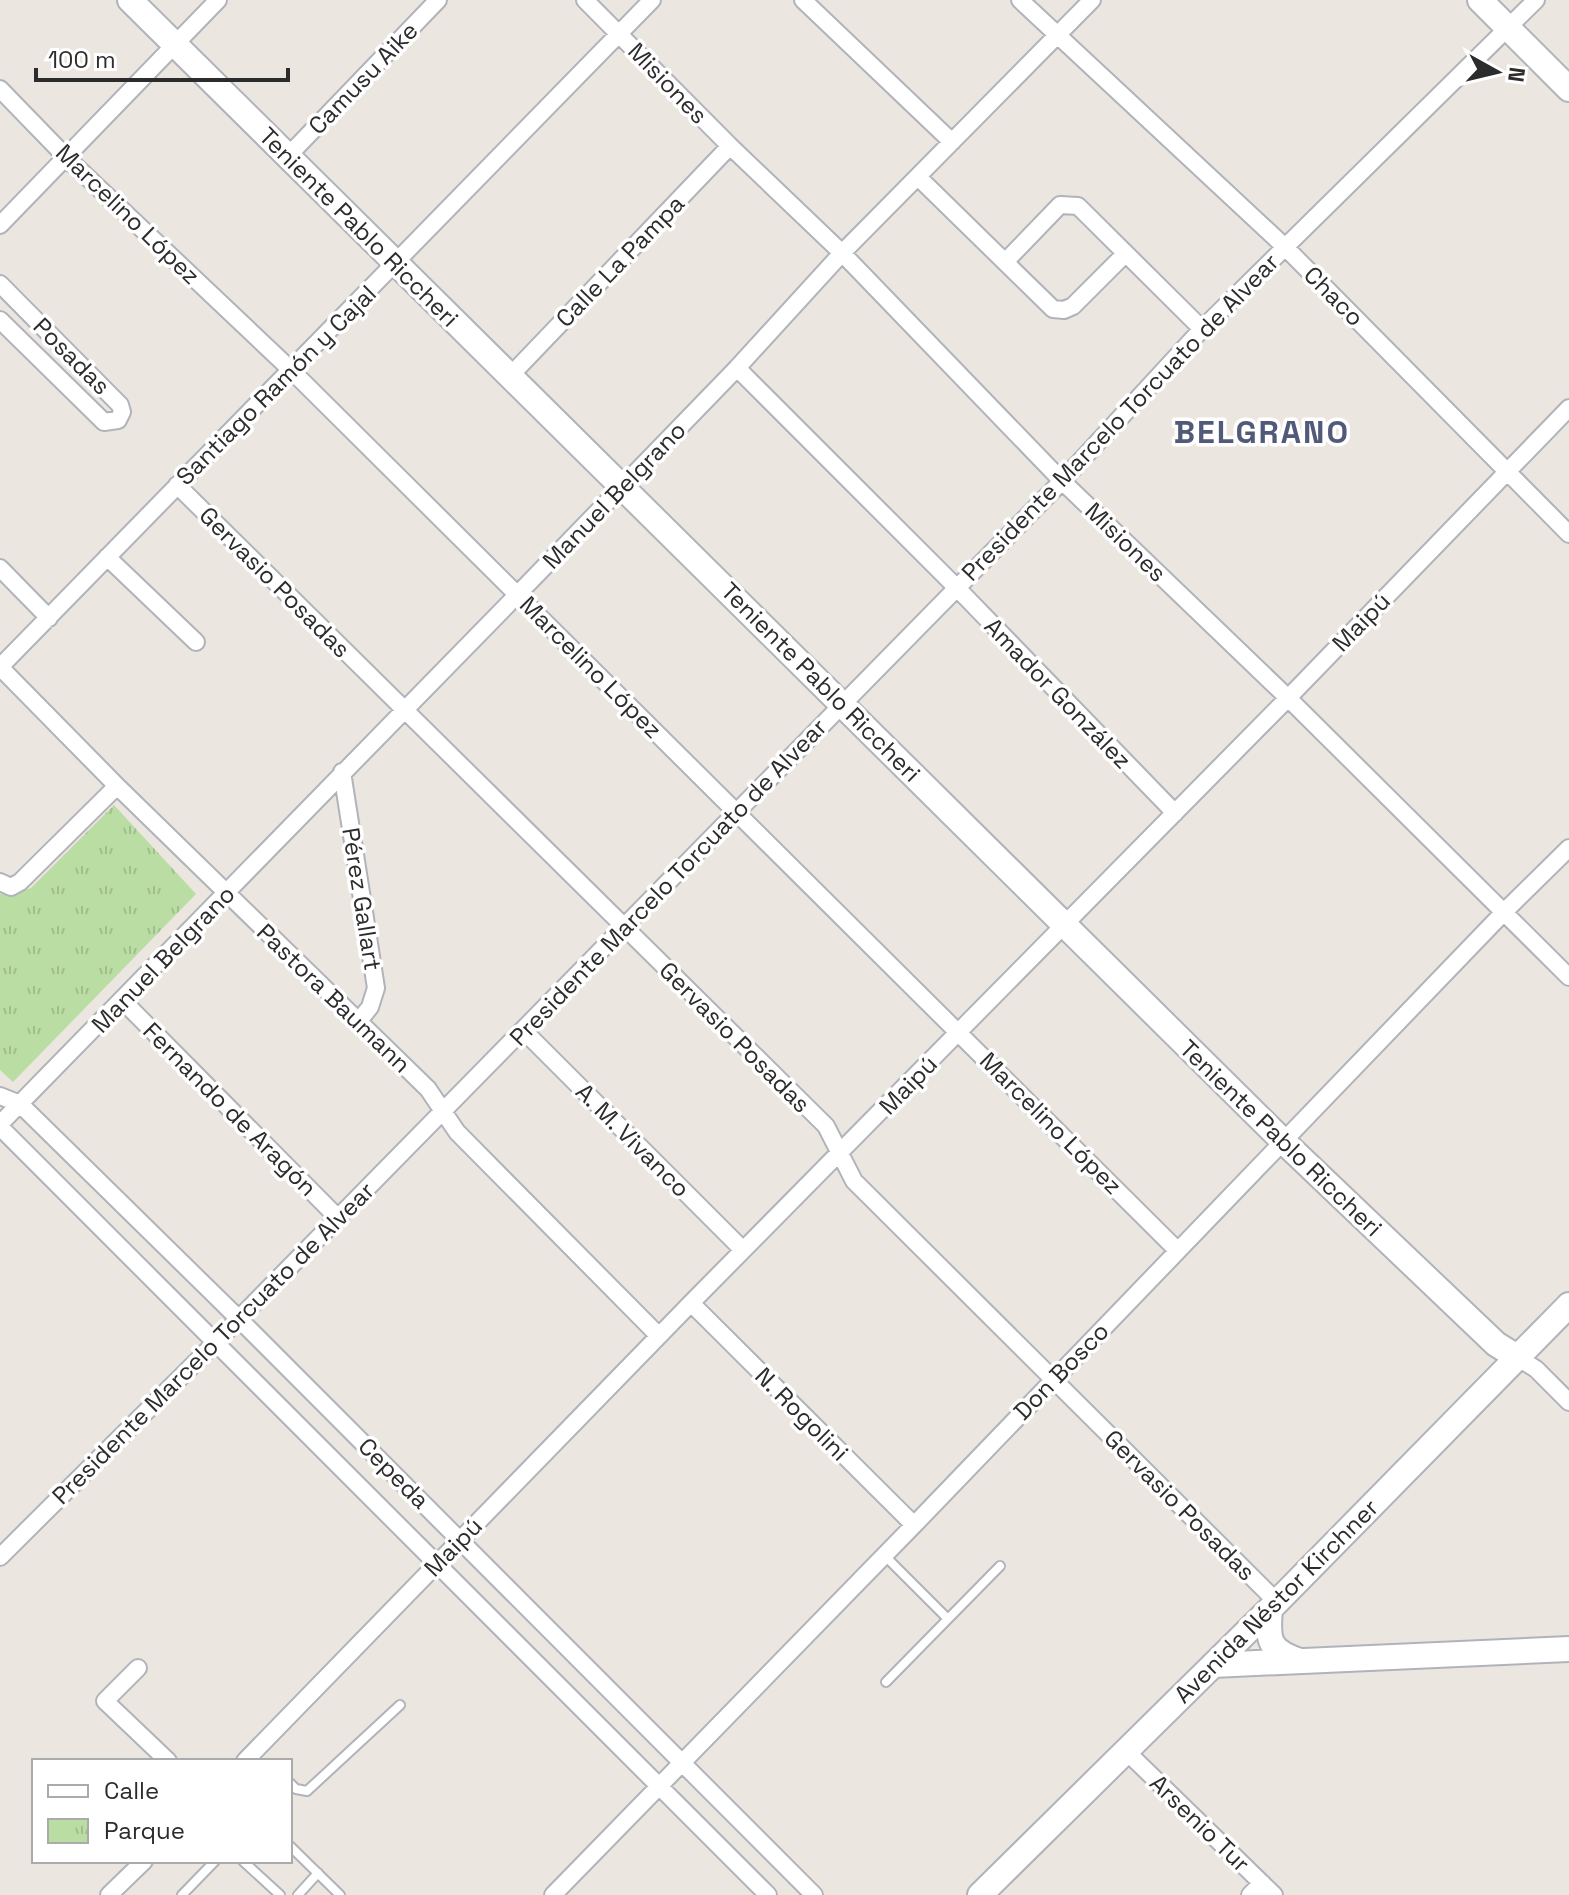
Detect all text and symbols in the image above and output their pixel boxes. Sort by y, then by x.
street label: Camusu Aike [301,15,425,141]
scale bar [36,32,288,82]
north arrow [1457,32,1537,112]
street label: Misiones [622,36,714,130]
text: 100 m [48,44,116,75]
text: N [1502,66,1532,84]
street label: Teniente Pablo Riccheri [253,121,465,333]
street label: Marcelino López [49,137,207,291]
street label: Calle La Pampa [549,188,691,334]
street label: Presidente Marcelo Torcuato de Alvear [955,247,1285,587]
street label: Chaco [1297,259,1371,333]
street label: Santiago Ramón y Cajal [169,278,383,492]
street label: Posadas [27,311,117,401]
district label: BELGRANO [1174,412,1350,452]
street label: Manuel Belgrano [536,415,692,575]
street label: Misiones [1079,496,1173,588]
street label: Gervasio Posadas [193,500,357,664]
street label: Teniente Pablo Riccheri [715,576,927,788]
street label: Maipú [1325,586,1397,658]
street label: Marcelino López [513,589,669,745]
street label: Amador González [978,611,1138,775]
street label: Presidente Marcelo Torcuato de Alvear [503,712,833,1052]
street label: Pérez Gallart [335,825,389,973]
street label: Manuel Belgrano [85,879,241,1039]
street label: Pastora Baumann [251,917,417,1079]
street label: Gervasio Posadas [653,955,817,1119]
street label: Fernando de Aragón [137,1016,323,1202]
street label: Teniente Pablo Riccheri [1173,1033,1389,1243]
street label: Marcelino López [973,1045,1129,1201]
street label: Maipú [872,1049,944,1121]
street label: A. M. Vivanco [569,1076,697,1204]
street label: Presidente Marcelo Torcuato de Alvear [45,1175,381,1511]
street label: Don Bosco [1007,1316,1115,1426]
street label: N. Rogolini [749,1361,855,1467]
street label: Gervasio Posadas [1098,1423,1262,1587]
street label: Cepeda [352,1431,436,1515]
street label: Avenida Néstor Kirchner [1167,1492,1385,1710]
street label: Maipú [417,1511,489,1583]
legend [32,1759,292,1863]
street label: Arsenio Tur [1143,1767,1257,1879]
text: Calle [104,1775,159,1806]
text: Parque [104,1815,185,1846]

